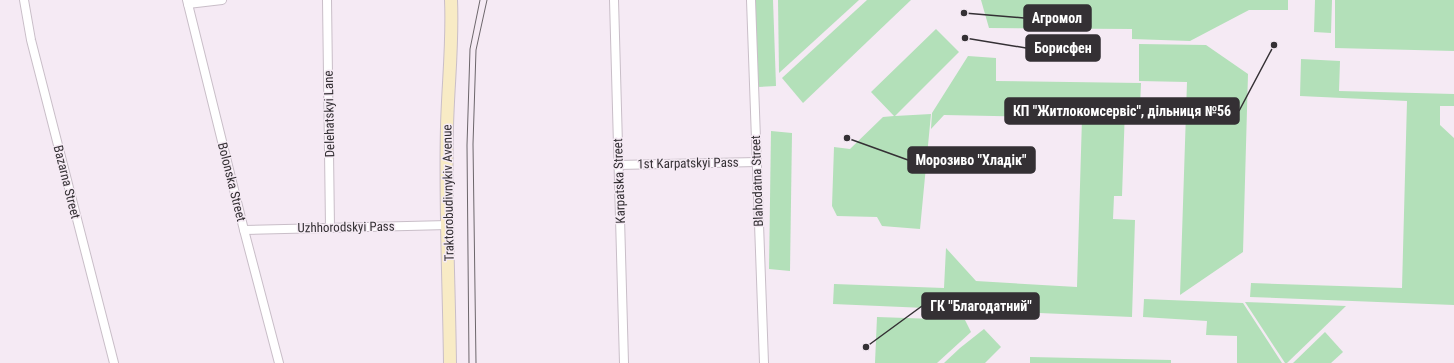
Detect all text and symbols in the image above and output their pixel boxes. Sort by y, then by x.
callout: Агромол [1024,5,1091,31]
text: Агромол [1032,10,1082,26]
callout: Борисфен [1026,35,1100,61]
text: Борисфен [1034,40,1092,56]
street label: Delehatskyi Lane [321,70,337,158]
callout: КП "Житлокомсервіс", дільниця №56 [1005,98,1239,124]
text: КП "Житлокомсервіс", дільниця №56 [1013,103,1231,119]
street label: Traktorobudivnykiv Avenue [439,124,457,262]
street label: Blahodatna Street [748,135,766,227]
street label: Karpatska Street [610,138,628,224]
street label: Bolonska Street [215,141,249,223]
street label: Bazarna Street [51,144,83,220]
callout: Морозиво "Хладік" [908,147,1035,173]
text: Морозиво "Хладік" [915,152,1027,168]
street label: 1st Karpatskyi Pass [637,155,739,171]
street label: Uzhhorodskyi Pass [297,219,395,235]
callout: ГК "Благодатний" [922,293,1039,319]
text: ГК "Благодатний" [930,298,1032,314]

